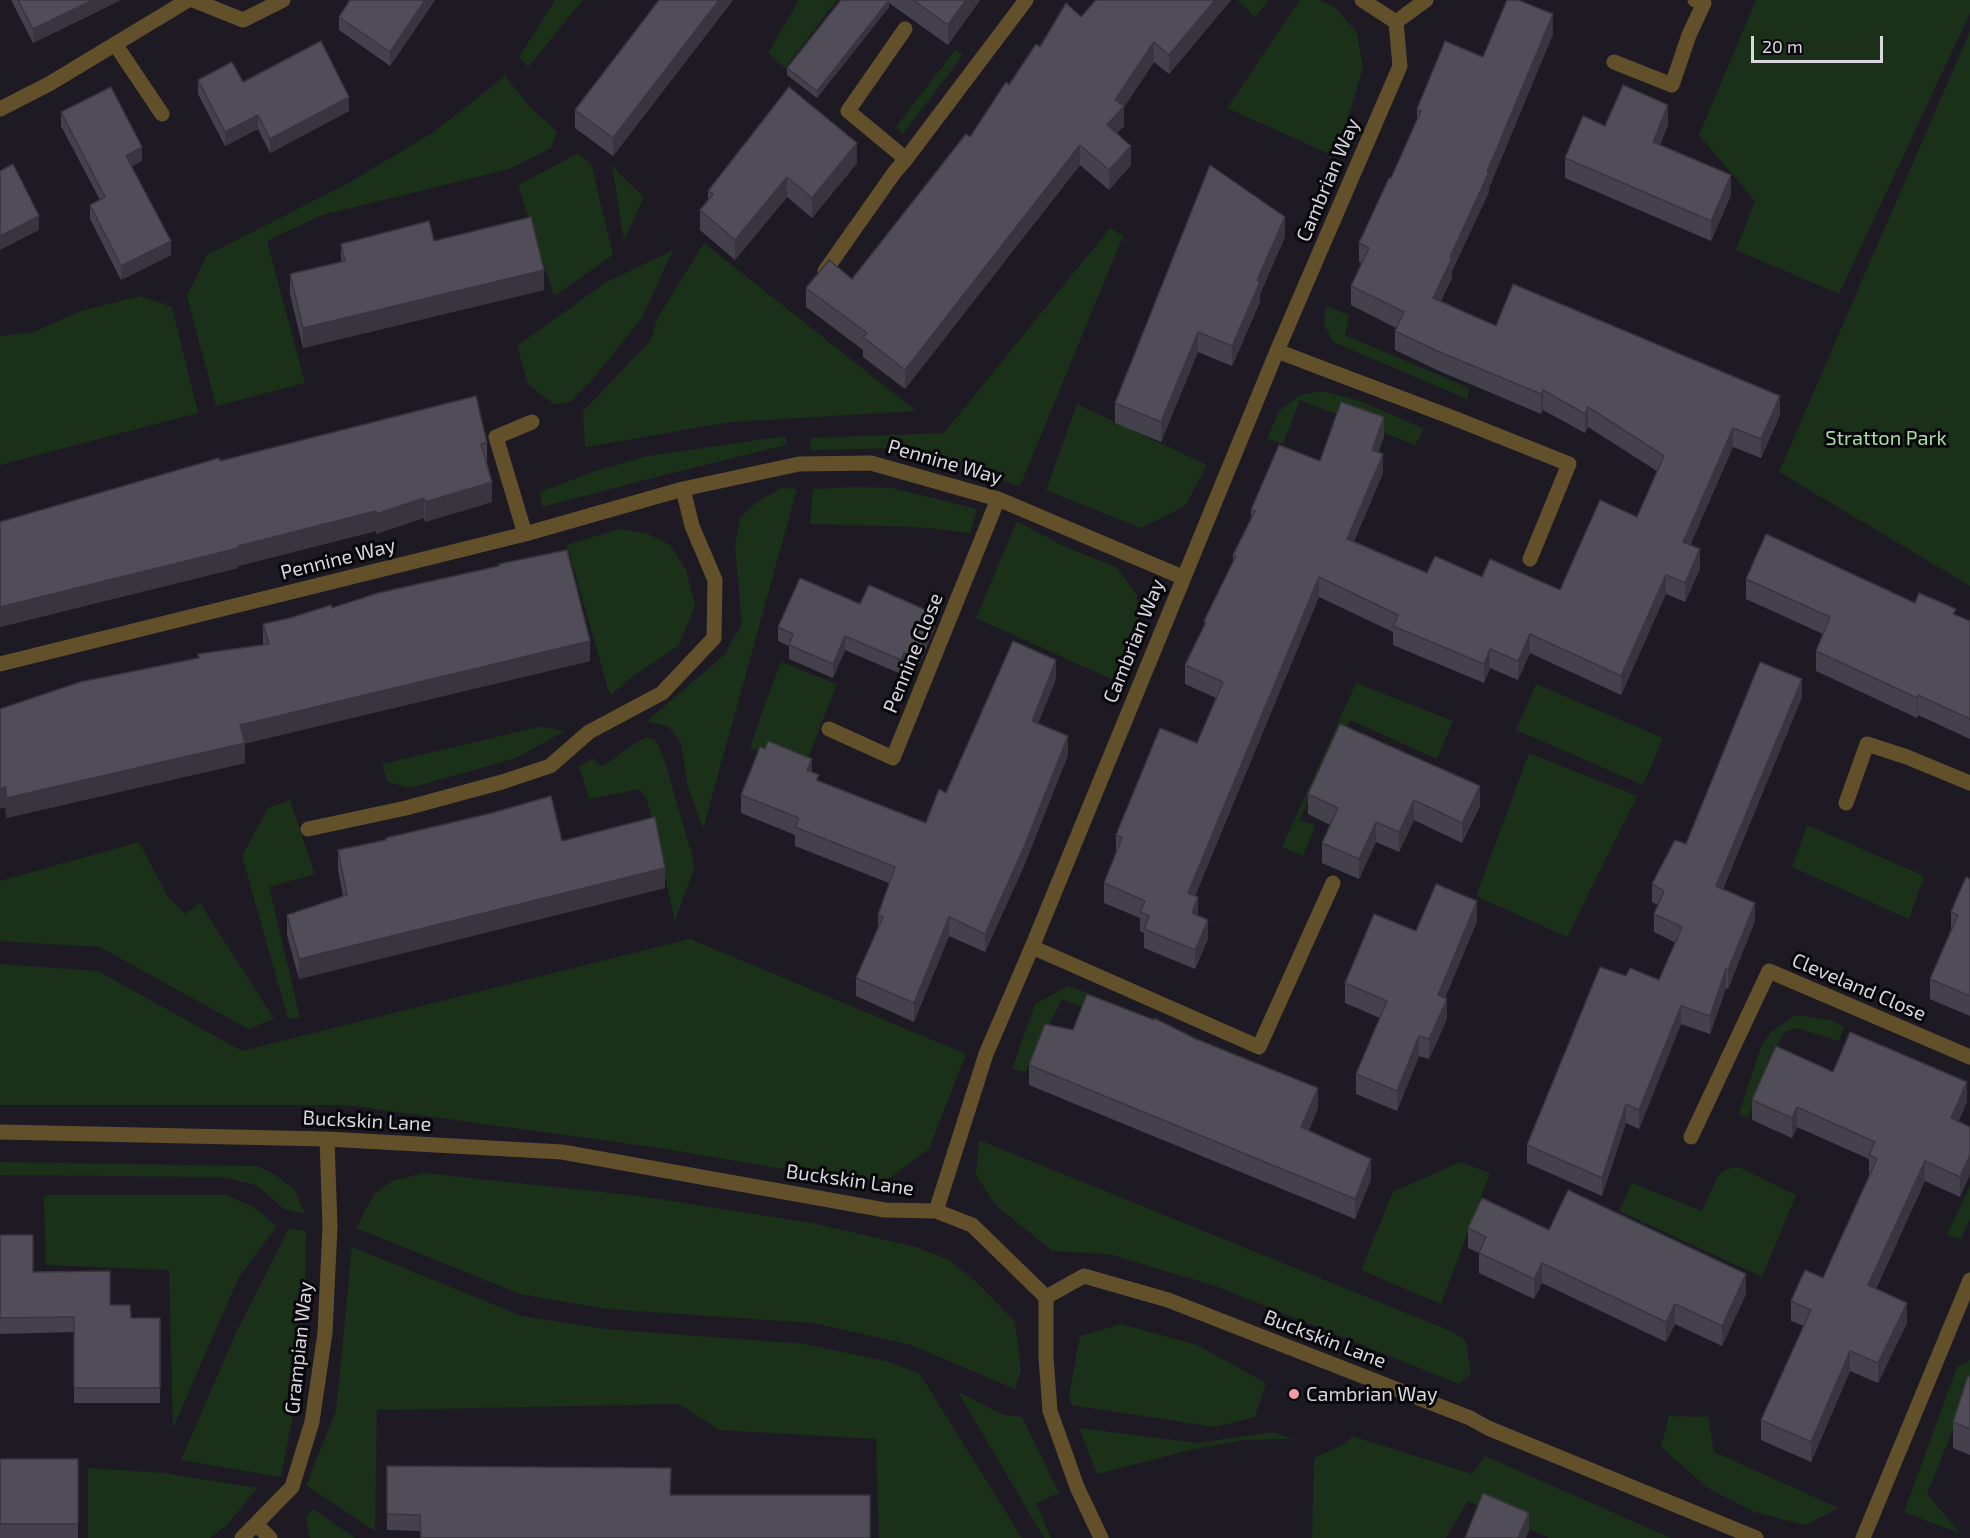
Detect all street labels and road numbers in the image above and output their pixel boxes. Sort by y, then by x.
street label: Cambrian Way [1291,115,1365,245]
street label: Pennine Way [885,434,1005,490]
street label: Pennine Way [278,533,398,585]
street label: Cambrian Way [1098,575,1170,707]
street label: Pennine Close [878,590,948,716]
street label: Cleveland Close [1788,948,1930,1026]
street label: Buckskin Lane [302,1106,432,1136]
street label: Buckskin Lane [785,1159,915,1201]
street label: Grampian Way [280,1281,318,1415]
street label: Buckskin Lane [1261,1305,1389,1373]

